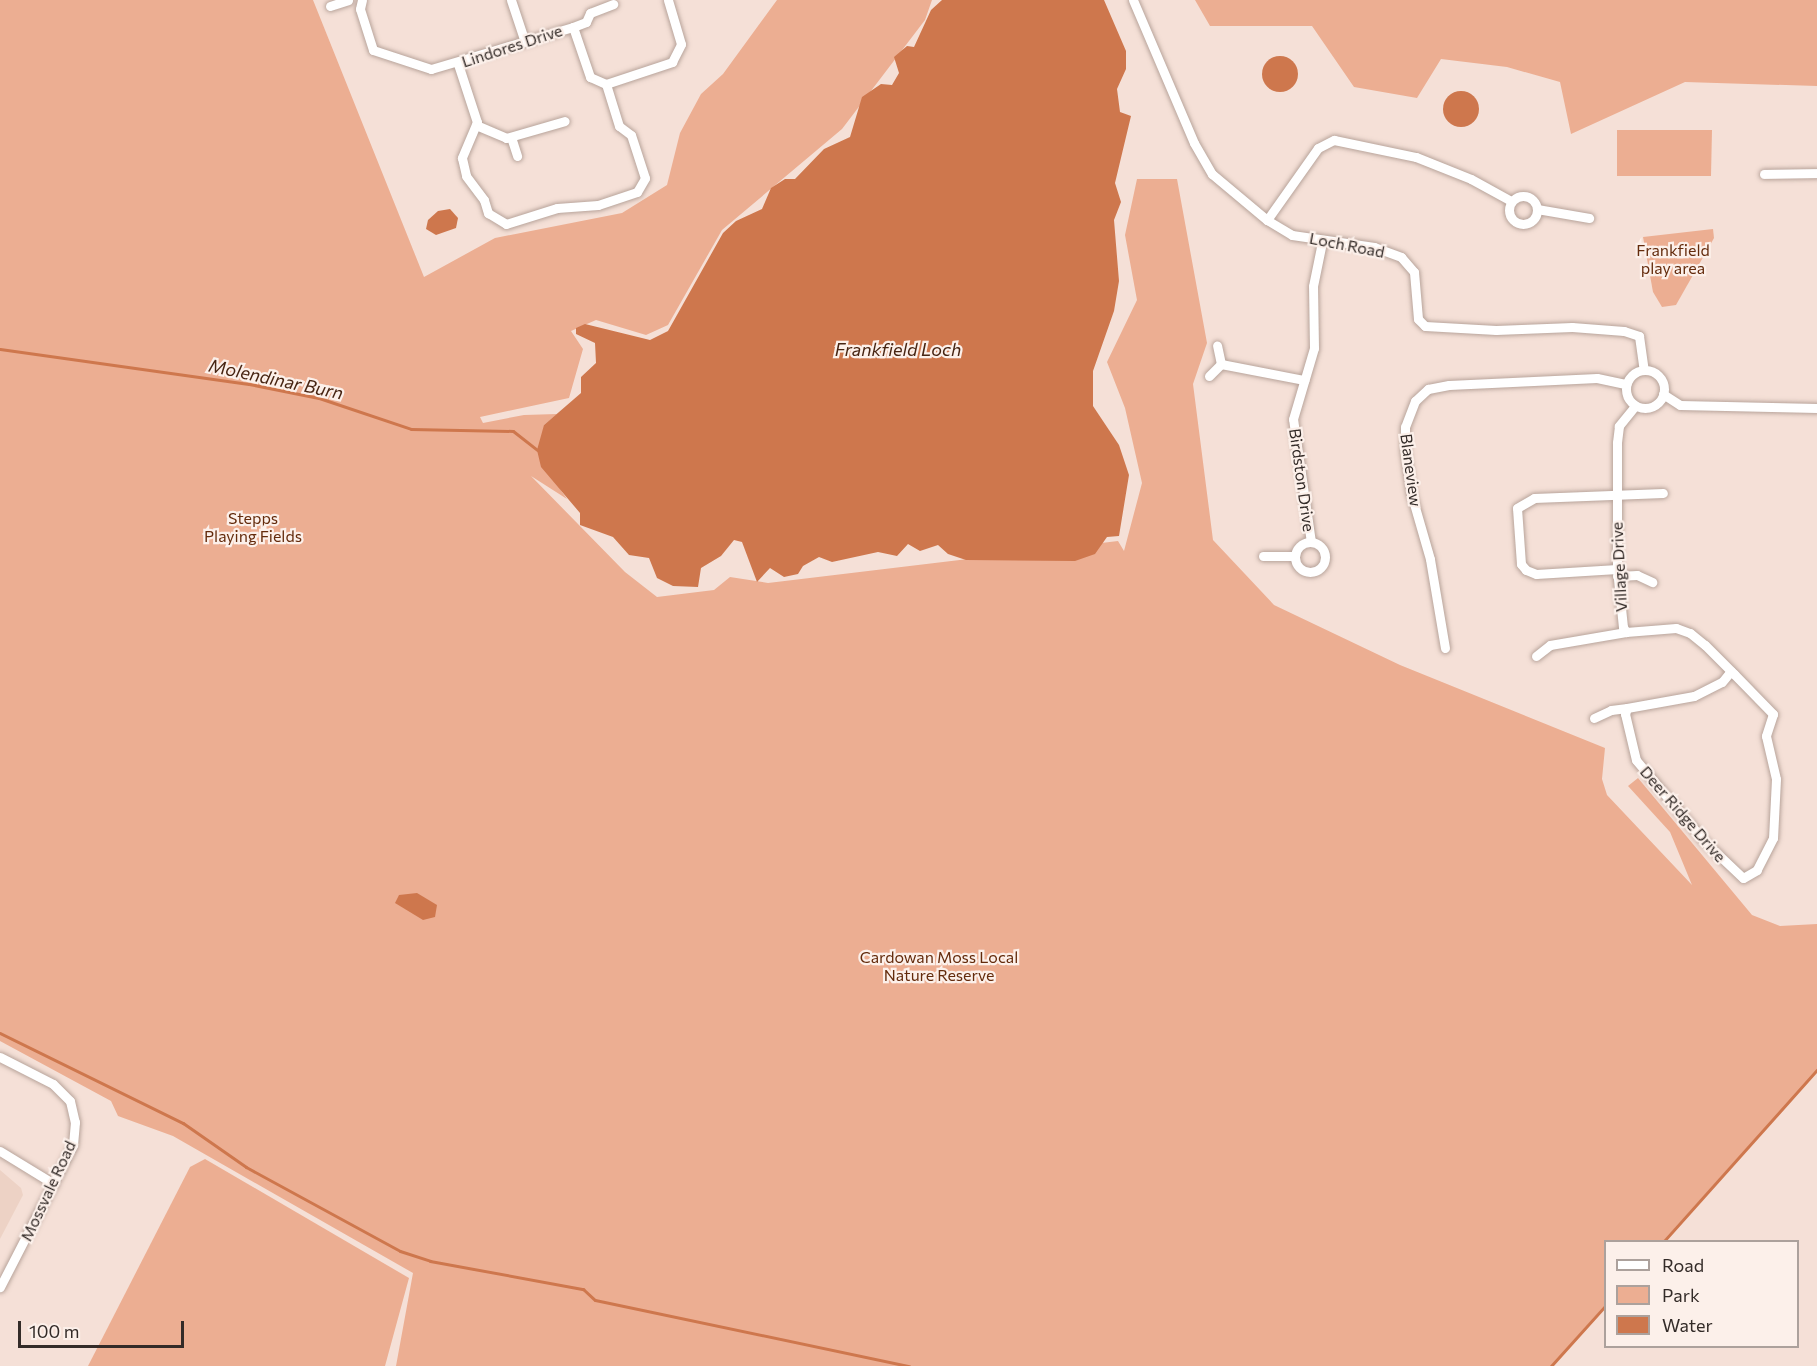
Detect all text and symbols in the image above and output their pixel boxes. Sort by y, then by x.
street label: Lindores Drive [459,21,565,71]
street label: Loch Road [1308,228,1386,262]
park label: Frankfield play area [1636,240,1710,278]
water label: Frankfield Loch [835,338,961,360]
water label: Molendinar Burn [207,354,345,404]
street label: Birdston Drive [1285,427,1319,533]
street label: Blaneview [1396,432,1426,508]
park label: Stepps Playing Fields [204,508,302,546]
street label: Village Drive [1607,521,1631,613]
street label: Deer Ridge Drive [1636,762,1730,866]
park label: Cardowan Moss Local Nature Reserve [860,947,1018,985]
street label: Mossvale Road [16,1138,80,1244]
legend [1604,1240,1799,1348]
text: Road [1662,1254,1704,1276]
text: Park [1662,1284,1700,1306]
scale bar [21,1309,188,1347]
text: Water [1662,1314,1713,1336]
text: 100 m [29,1320,79,1342]

